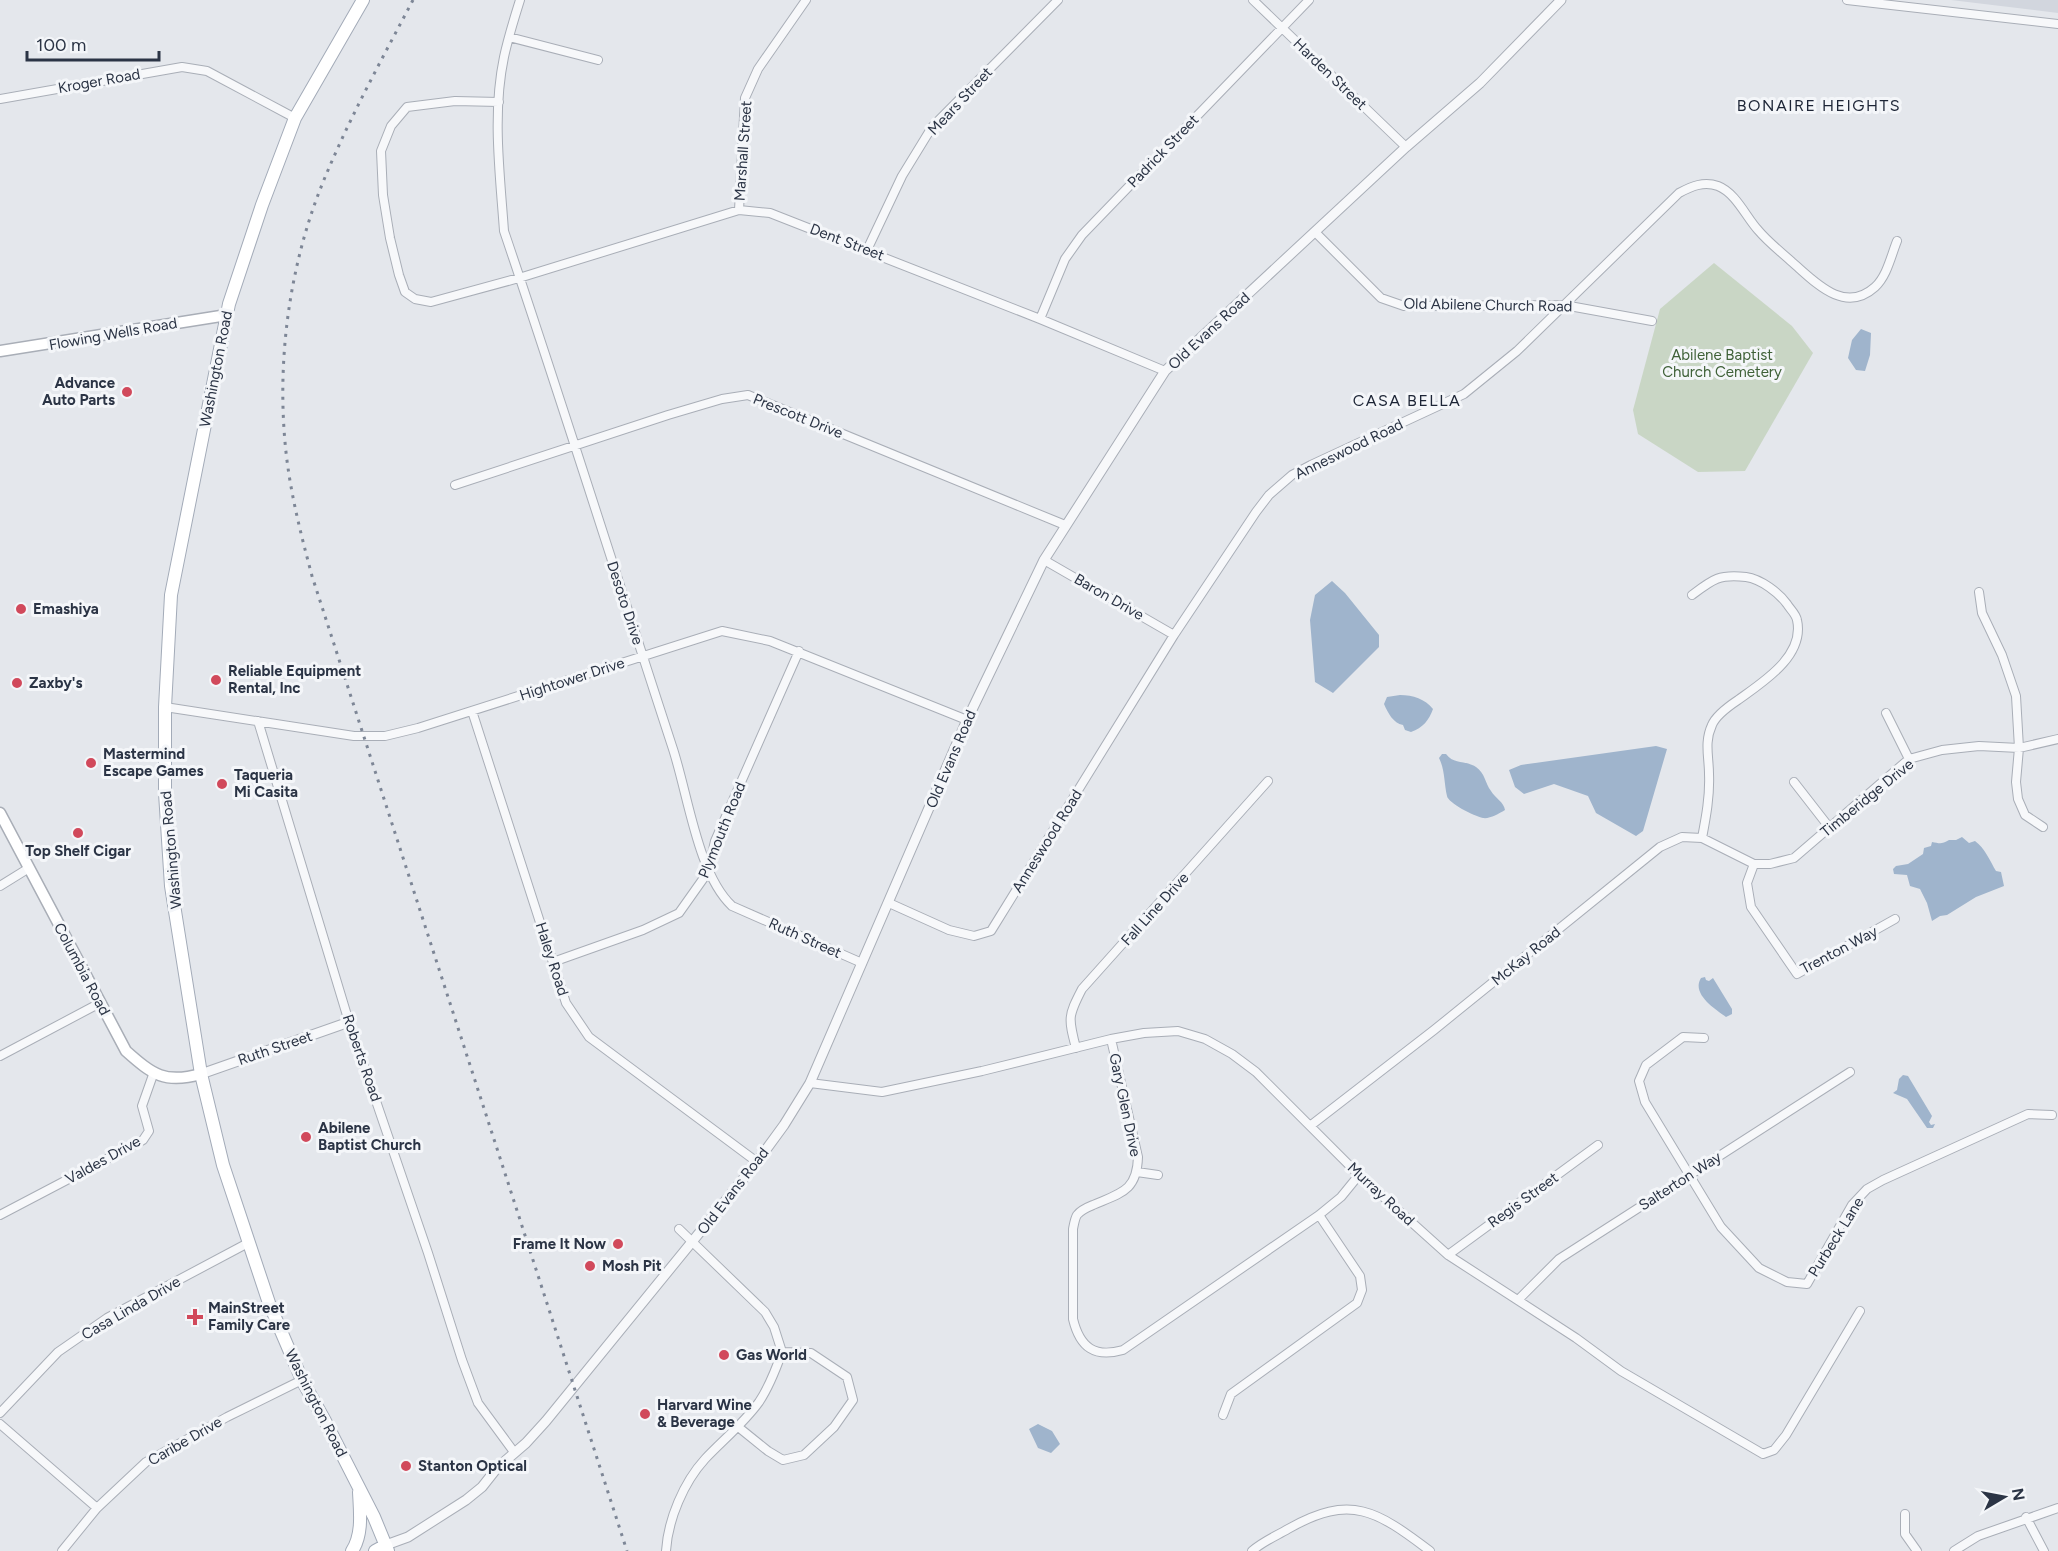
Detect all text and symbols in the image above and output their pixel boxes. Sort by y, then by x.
scale bar [27,24,159,62]
text: 100 m [36,34,86,56]
street label: Harden Street [1290,35,1371,114]
street label: Mears Street [924,63,996,139]
street label: Kroger Road [56,65,142,97]
district label: BONAIRE HEIGHTS [1737,96,1901,115]
street label: Marshall Street [731,100,756,202]
street label: Padrick Street [1124,110,1203,191]
street label: Dent Street [807,220,887,265]
street label: Old Evans Road [1164,289,1254,373]
street label: Old Abilene Church Road [1403,295,1573,315]
street label: Washington Road [196,309,236,429]
street label: Flowing Wells Road [47,314,179,354]
park label: Abilene Baptist Church Cemetery [1662,346,1782,381]
place label: Advance Auto Parts [42,374,116,409]
marker: Advance Auto Parts [120,385,134,399]
street label: Prescott Drive [750,390,846,442]
district label: CASA BELLA [1353,391,1461,410]
street label: Anneswood Road [1292,415,1406,483]
street label: Desoto Drive [603,559,647,647]
street label: Baron Drive [1071,570,1147,624]
place label: Emashiya [33,600,99,618]
marker: Emashiya [14,602,28,616]
street label: Hightower Drive [517,654,627,704]
place label: Reliable Equipment Rental, Inc [228,662,361,697]
marker: Reliable Equipment Rental, Inc [209,673,223,687]
place label: Zaxby's [29,674,82,692]
marker: Zaxby's [10,676,24,690]
street label: Old Evans Road [922,707,980,811]
place label: Mastermind Escape Games [103,745,203,780]
street label: Timberidge Drive [1817,755,1917,841]
marker: Mastermind Escape Games [84,756,98,770]
place label: Taqueria Mi Casita [234,766,298,801]
marker: Taqueria Mi Casita [215,777,229,791]
street label: Plymouth Road [695,779,749,881]
street label: Anneswood Road [1008,786,1086,896]
street label: Washington Road [157,790,185,910]
marker: Top Shelf Cigar [71,826,85,840]
place label: Top Shelf Cigar [25,842,131,860]
street label: Fall Line Drive [1117,869,1193,949]
street label: Ruth Street [766,914,844,962]
street label: Columbia Road [50,920,114,1018]
street label: Haley Road [532,920,572,998]
street label: Trenton Way [1797,922,1881,978]
street label: McKay Road [1488,923,1564,989]
street label: Roberts Road [339,1012,385,1104]
street label: Ruth Street [235,1027,315,1069]
street label: Gary Glen Drive [1105,1052,1145,1158]
place label: Abilene Baptist Church [318,1119,421,1154]
marker: Abilene Baptist Church [299,1130,313,1144]
street label: Valdes Drive [62,1132,144,1188]
street label: Old Evans Road [694,1144,772,1238]
street label: Salterton Way [1635,1148,1725,1214]
street label: Murray Road [1344,1158,1418,1230]
street label: Regis Street [1484,1168,1562,1232]
street label: Purbeck Lane [1804,1194,1868,1280]
place label: Frame It Now [513,1235,606,1253]
marker: Frame It Now [611,1237,625,1251]
place label: Mosh Pit [602,1257,662,1275]
marker: Mosh Pit [583,1259,597,1273]
street label: Casa Linda Drive [78,1272,184,1344]
place label: MainStreet Family Care [208,1299,291,1334]
marker: MainStreet Family Care [186,1308,204,1326]
street label: Washington Road [281,1346,351,1460]
place label: Gas World [736,1346,807,1364]
marker: Gas World [717,1348,731,1362]
place label: Harvard Wine & Beverage [657,1396,752,1431]
marker: Harvard Wine & Beverage [638,1407,652,1421]
street label: Caribe Drive [145,1413,225,1469]
place label: Stanton Optical [418,1457,527,1475]
marker: Stanton Optical [399,1459,413,1473]
north arrow [1974,1467,2034,1527]
text: N [2008,1487,2029,1502]

